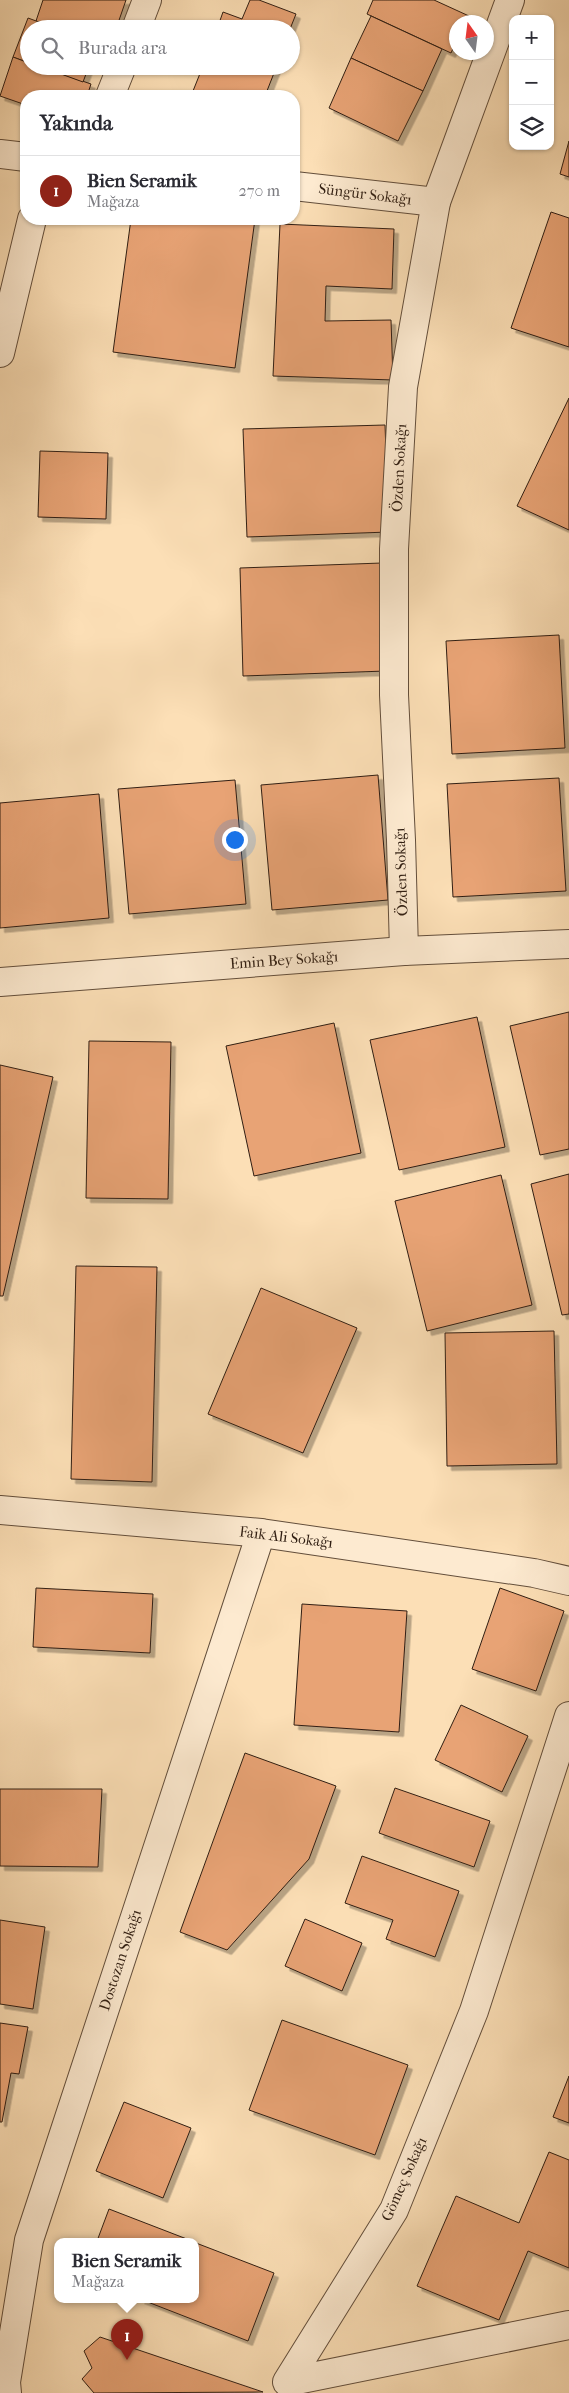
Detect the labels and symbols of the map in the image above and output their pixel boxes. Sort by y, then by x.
north arrow [449,15,494,60]
street label: Süngür Sokağı [317,179,413,209]
street label: Özden Sokağı [388,423,410,513]
your location [222,827,248,853]
street label: Özden Sokağı [390,827,412,916]
street label: Emin Bey Sokağı [229,947,339,973]
street label: Faik Ali Sokağı [238,1522,334,1552]
street label: Dostozan Sokağı [95,1907,145,2013]
street label: Gömeç Sokağı [377,2134,431,2224]
pin: 1 [111,2319,143,2360]

